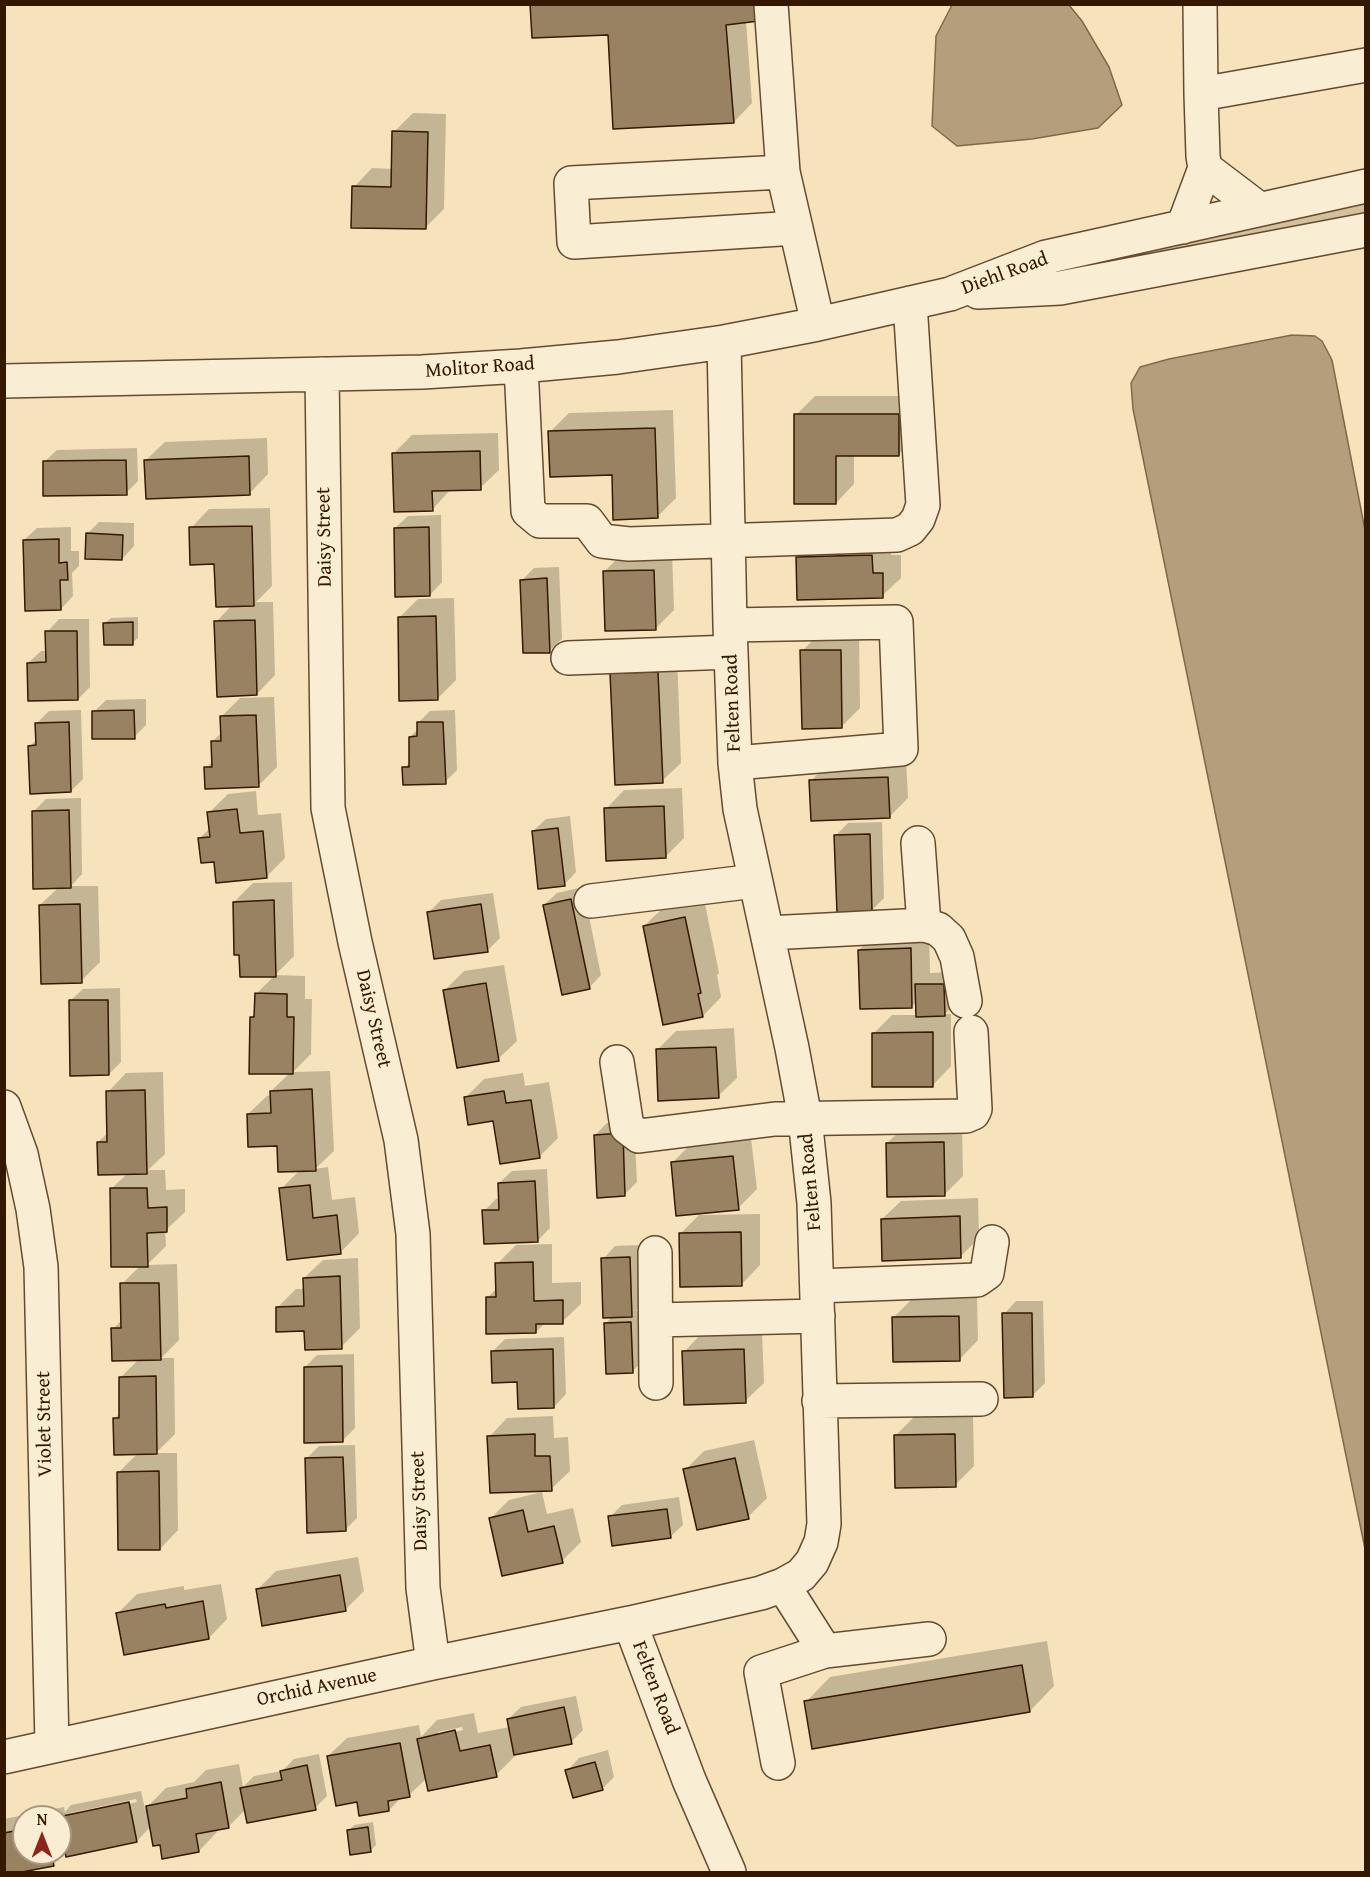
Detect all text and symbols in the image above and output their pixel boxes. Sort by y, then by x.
street label: Diehl Road [958,247,1052,301]
street label: Molitor Road [425,352,535,384]
street label: Daisy Street [312,487,338,587]
street label: Felten Road [719,654,747,752]
street label: Daisy Street [350,968,396,1070]
street label: Felten Road [795,1132,827,1232]
street label: Violet Street [32,1371,58,1477]
street label: Daisy Street [406,1451,434,1551]
street label: Felten Road [626,1638,684,1738]
street label: Orchid Avenue [255,1664,379,1712]
north arrow [12,1805,72,1865]
text: N [37,1807,47,1831]

